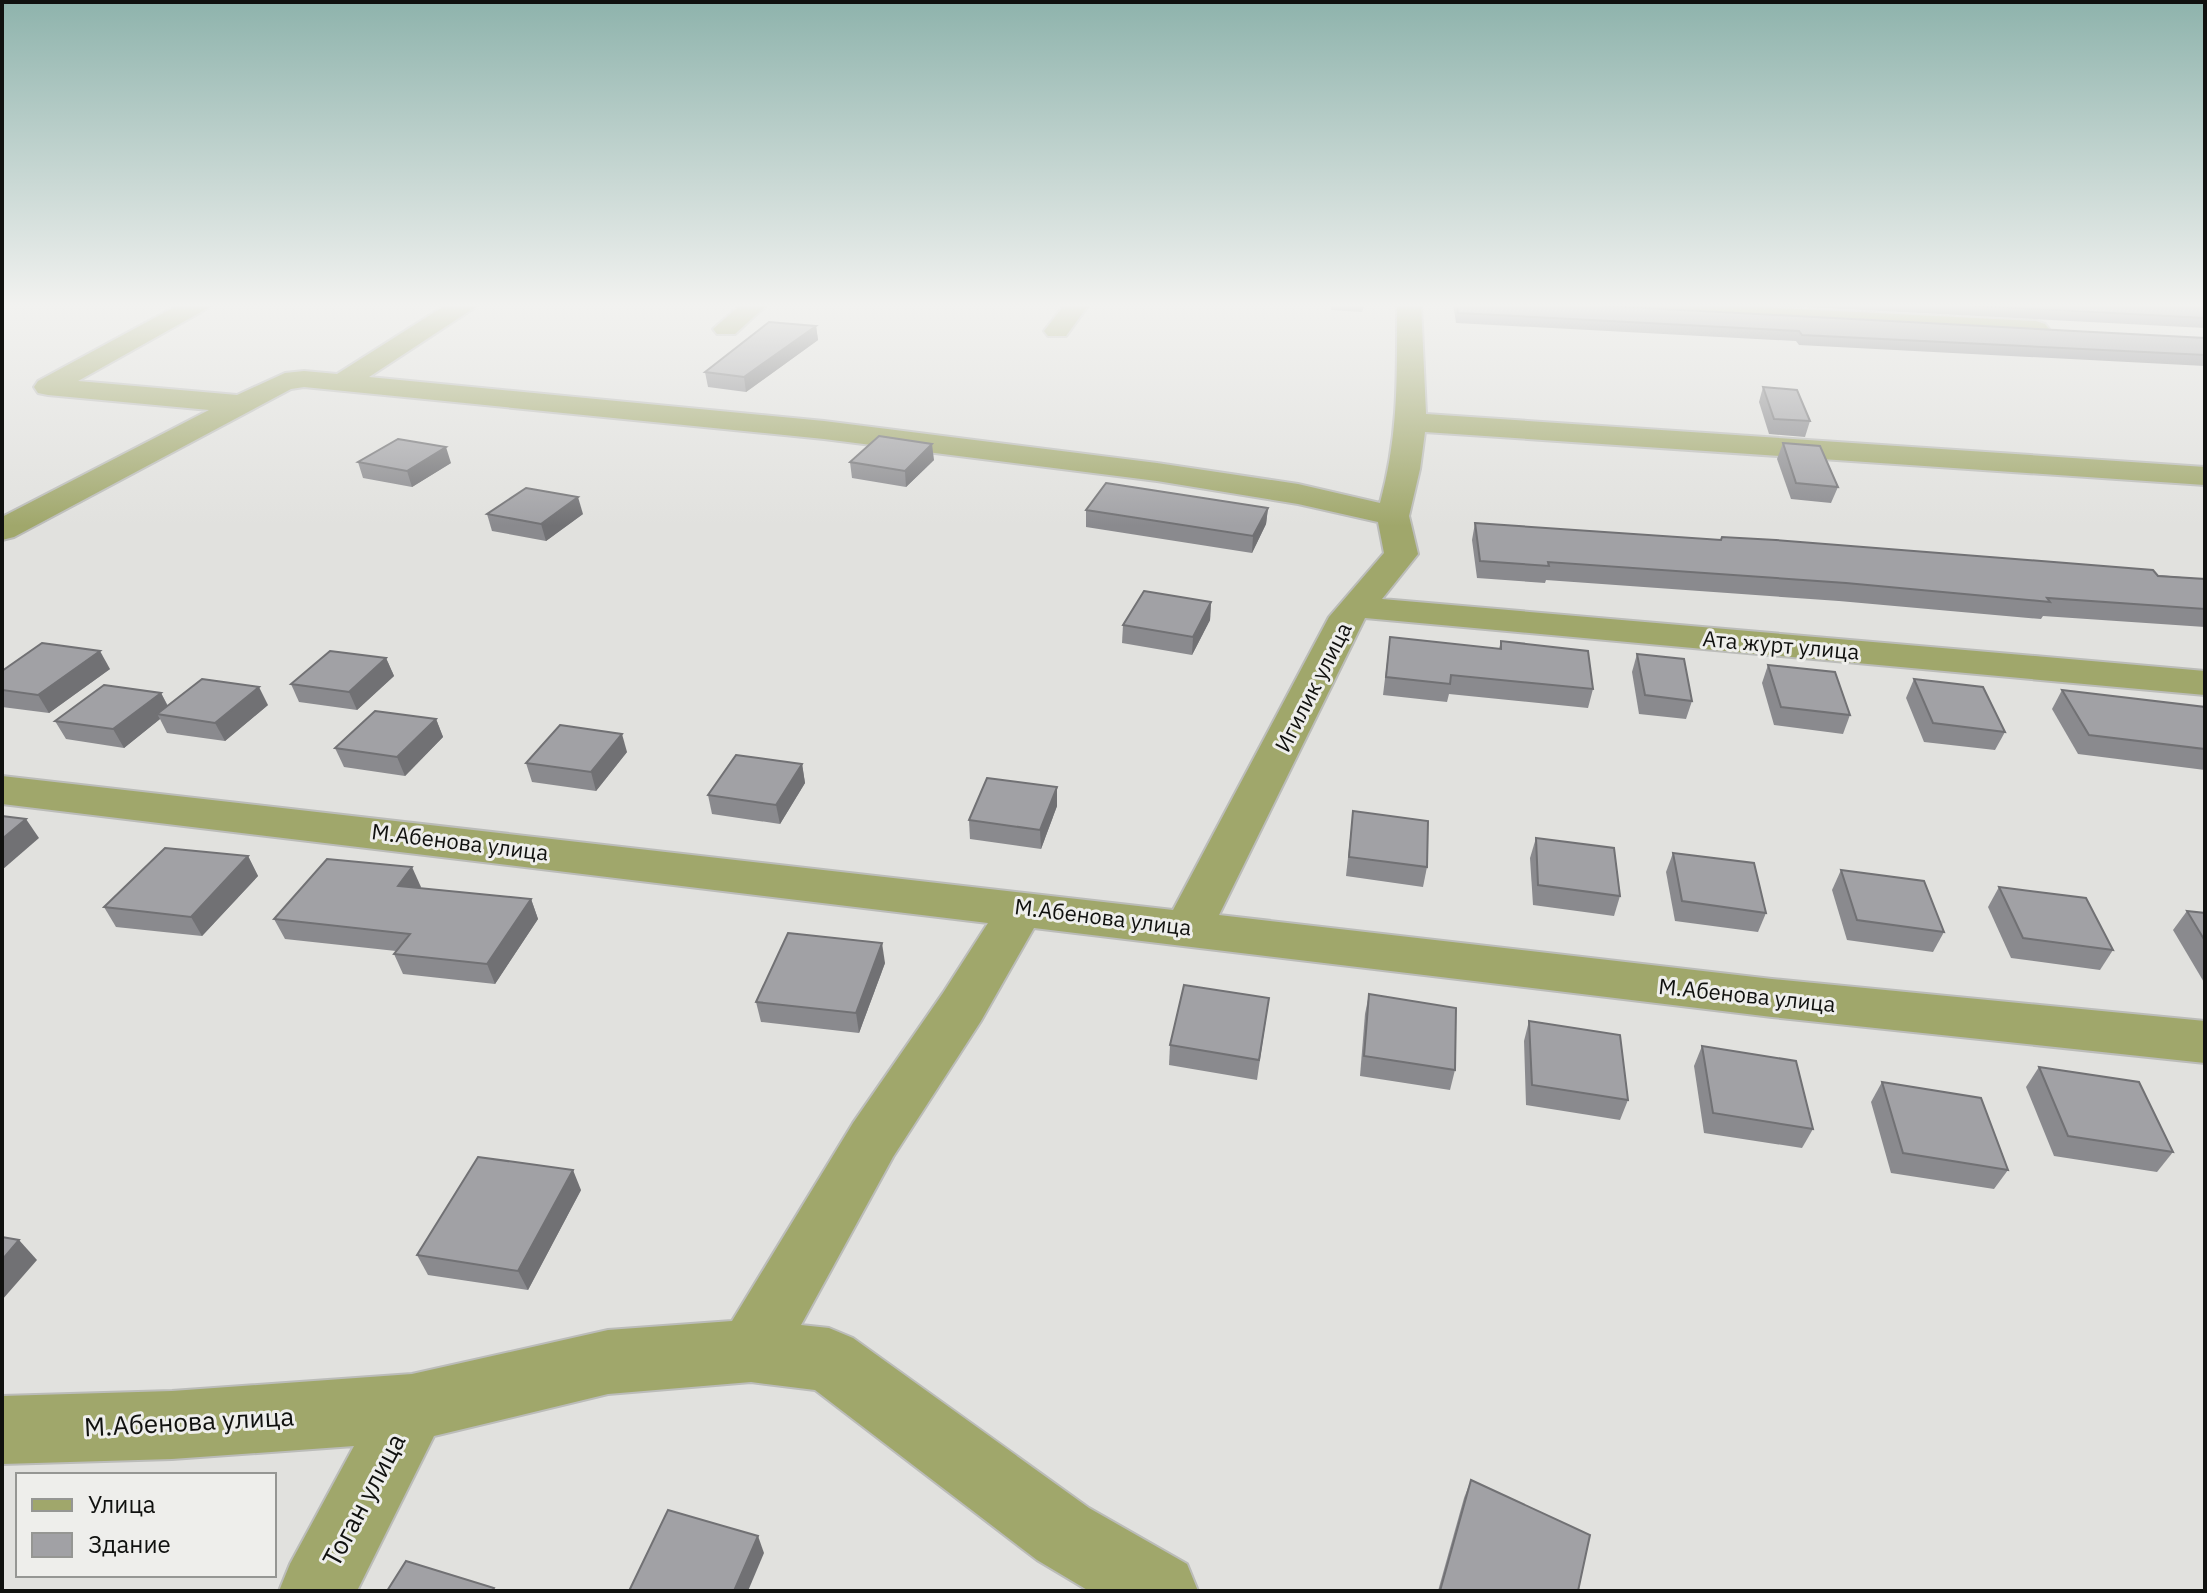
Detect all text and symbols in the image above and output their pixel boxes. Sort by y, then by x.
street label: Игилик улица [1267,617,1358,756]
street label: Ата журт улица [1701,623,1861,666]
street label: М.Абенова улица [370,816,550,867]
street label: М.Абенова улица [1013,891,1193,942]
street label: М.Абенова улица [1657,971,1837,1018]
street label: М.Абенова улица [83,1399,295,1443]
street label: Тоган улица [314,1427,412,1572]
legend [16,1473,276,1577]
text: Улица [88,1488,156,1520]
text: Здание [88,1528,171,1560]

